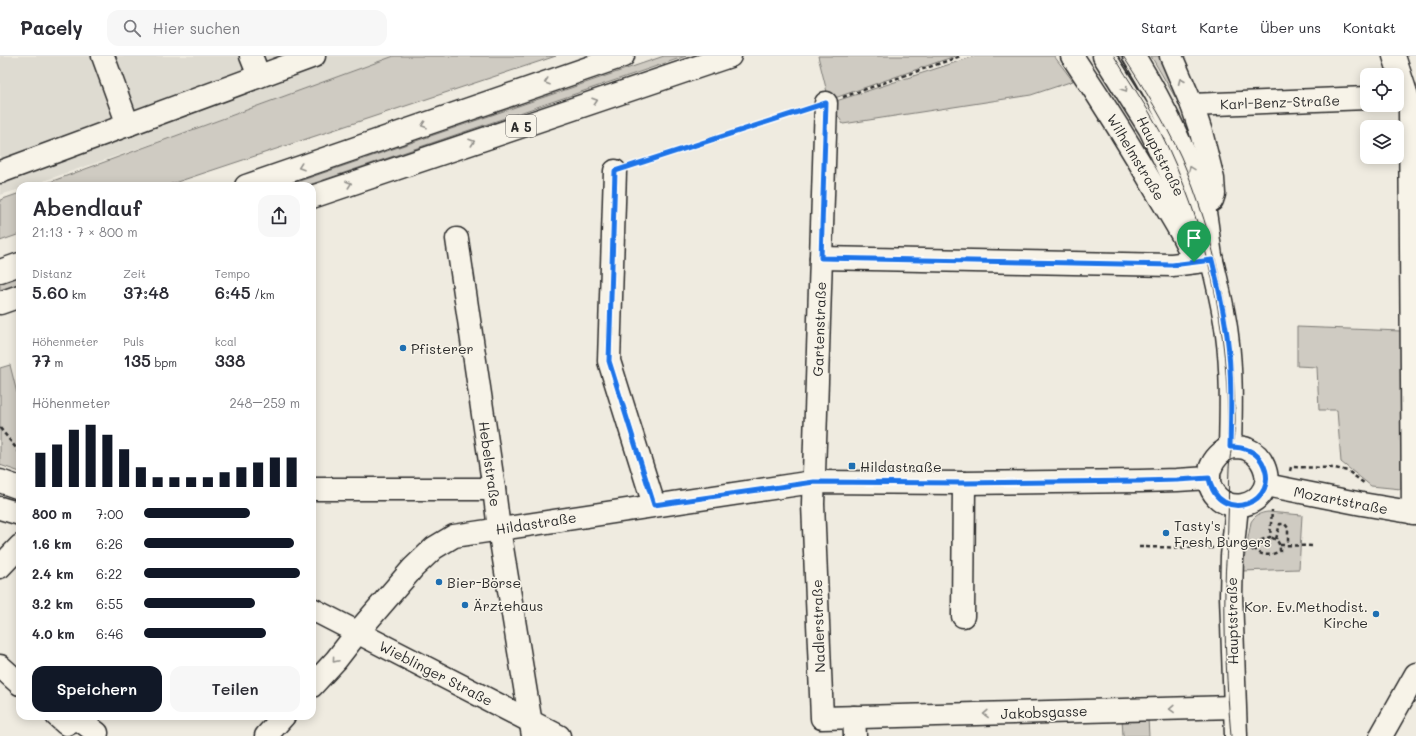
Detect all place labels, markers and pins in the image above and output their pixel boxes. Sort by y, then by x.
pin [1177,221,1211,262]
place label: Pfisterer [411,339,474,358]
marker: Pfisterer [398,343,408,353]
place label: Hildastraße [860,457,942,476]
marker: Hildastraße [847,461,857,471]
place label: Tasty's Fresh Burgers [1174,516,1271,551]
marker: Tasty's Fresh Burgers [1161,528,1171,538]
place label: Bier-Börse [447,573,521,592]
marker: Bier-Börse [434,577,444,587]
place label: Ärztehaus [473,596,543,615]
place label: Kor. Ev.Methodist. Kirche [1244,597,1368,632]
marker: Ärztehaus [460,600,470,610]
marker: Kor. Ev.Methodist. Kirche [1371,609,1381,619]

